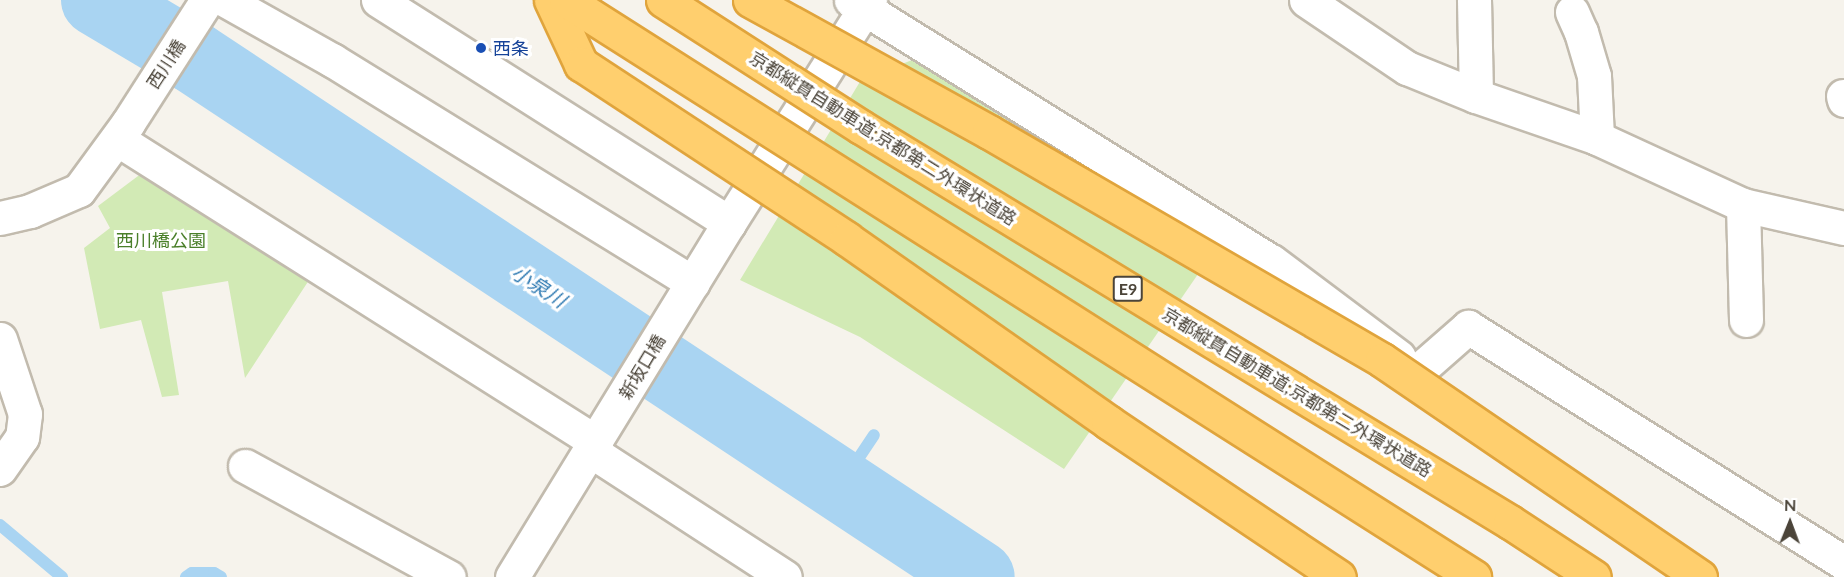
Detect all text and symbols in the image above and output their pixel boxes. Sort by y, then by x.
street label: 西川橋 [142,35,190,93]
place label: 西条 [493,37,529,59]
marker: 西条 [474,41,488,55]
street label: 京都縦貫自動車道;京都第二外環状道路 [746,47,1020,229]
park label: 西川橋公園 [116,229,206,251]
water label: 小泉川 [507,260,571,312]
road number: E9 [1112,276,1144,302]
street label: 京都縦貫自動車道;京都第二外環状道路 [1158,303,1436,481]
street label: 新坂口橋 [614,331,670,403]
north arrow [1760,493,1820,553]
text: N [1784,495,1797,514]

